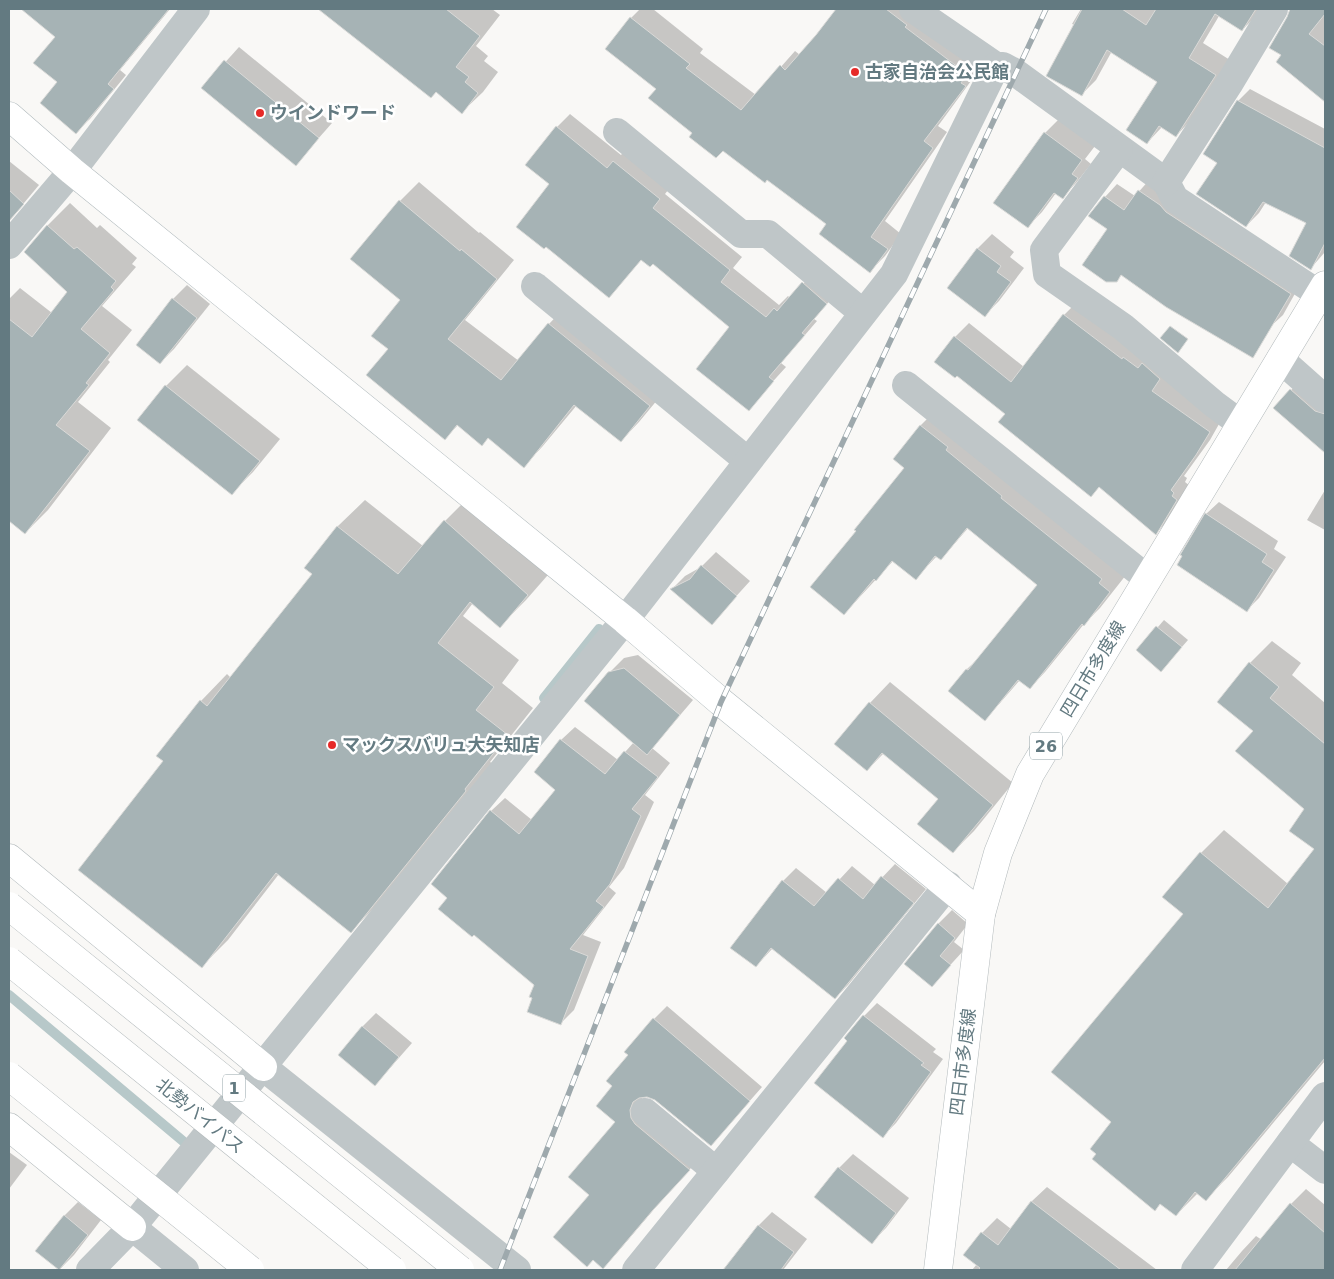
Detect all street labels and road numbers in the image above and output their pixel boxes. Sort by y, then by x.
street label: 四日市多度線 [1056,617,1129,720]
road number: 26 [1030,732,1062,759]
street label: 四日市多度線 [946,1007,980,1117]
street label: 北勢バイパス [152,1074,249,1158]
road number: 1 [223,1074,245,1102]

